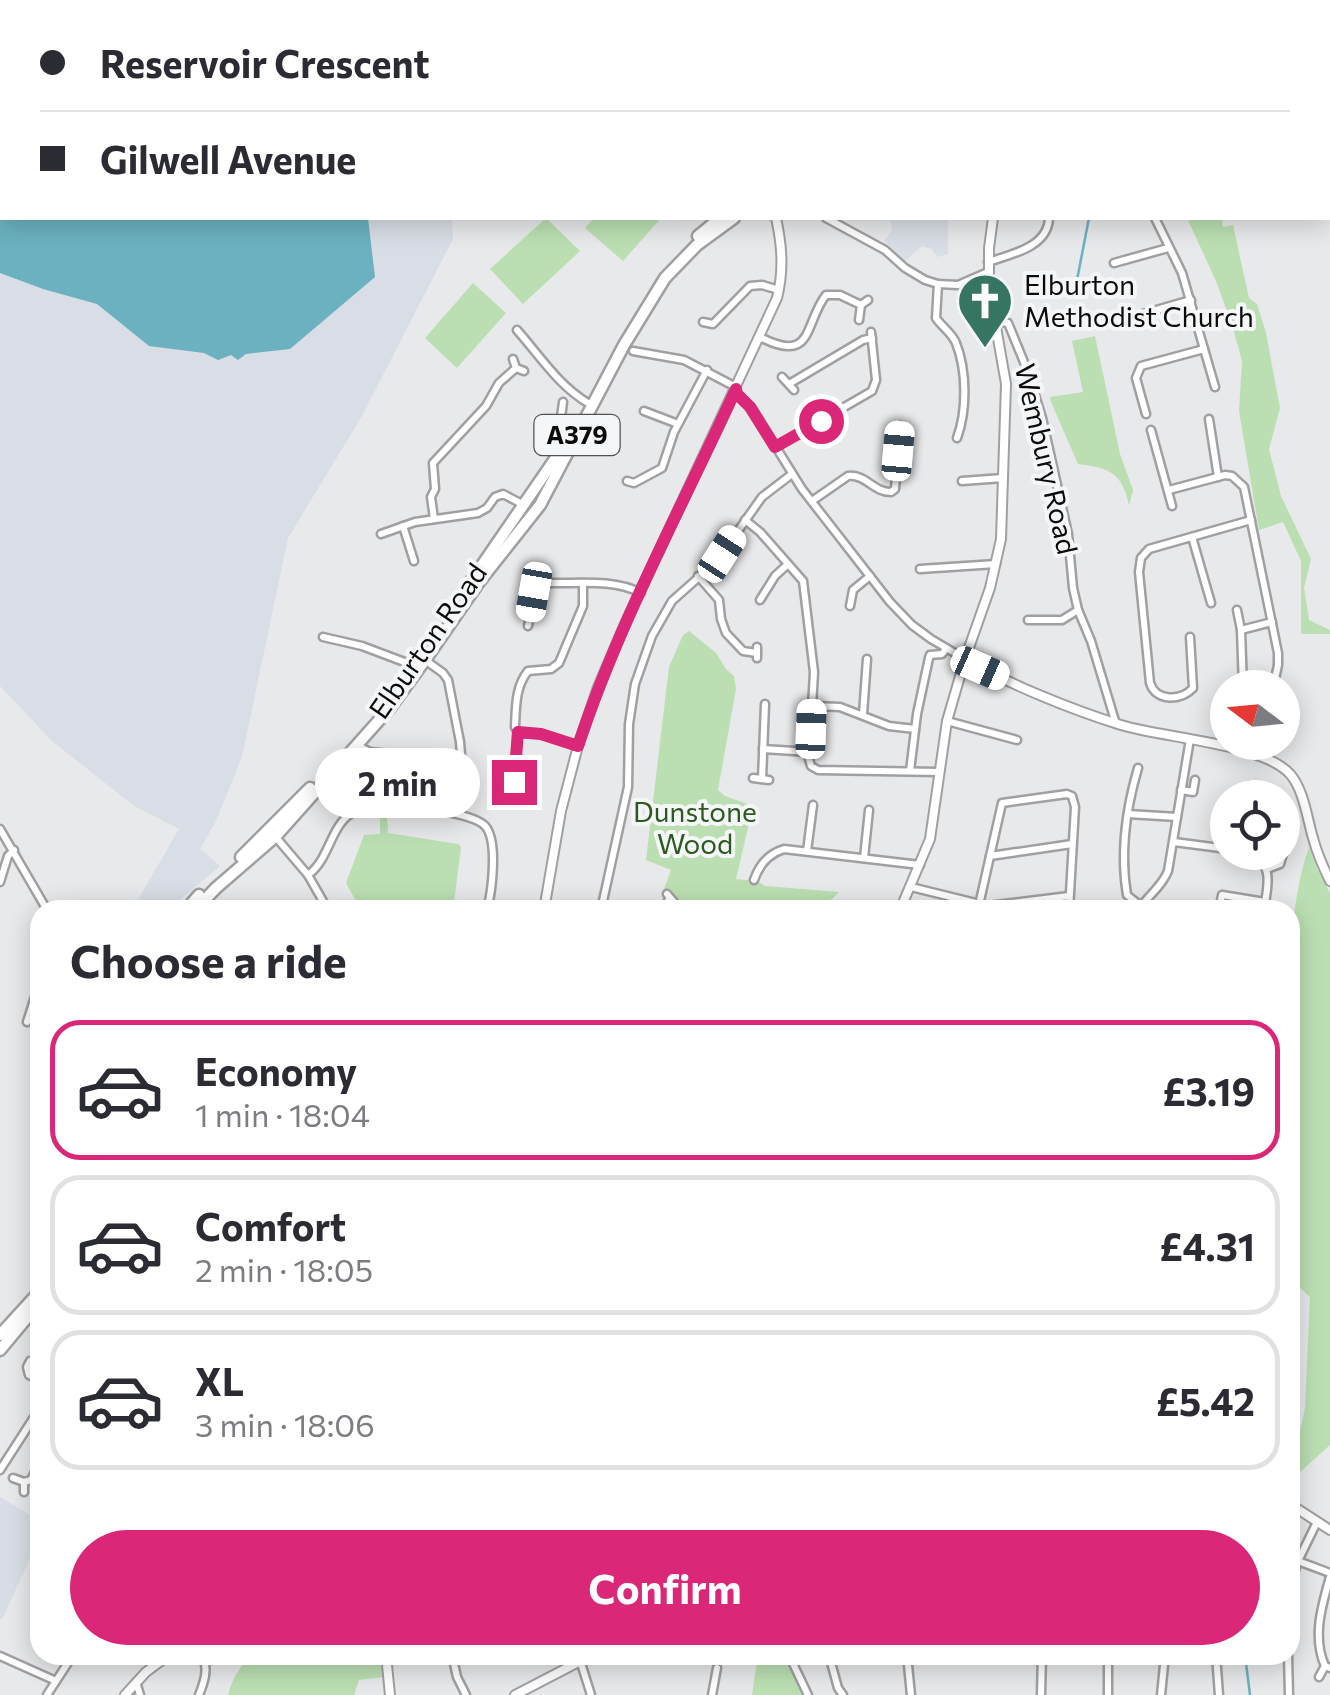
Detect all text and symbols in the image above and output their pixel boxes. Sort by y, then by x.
text: Reservoir Crescent [100,39,430,86]
text: Gilwell Avenue [100,135,356,182]
place label: Elburton Methodist Church [1024,267,1254,333]
church icon: Elburton Methodist Church [955,271,1015,350]
street label: Wembury Road [1009,360,1085,557]
route start [799,399,844,444]
road number: A379 [534,415,620,455]
car [880,420,916,482]
car [693,521,751,587]
street label: Elburton Road [361,556,493,725]
car [514,560,554,624]
car [946,642,1014,694]
north arrow [1210,670,1300,760]
map controls [1210,670,1300,870]
car [795,698,827,760]
callout: 2 min [314,747,479,817]
route end [492,760,537,805]
text: 2 min [358,763,437,803]
button: locate [1210,780,1300,870]
park label: Dunstone Wood [633,794,757,860]
text: Choose a ride [70,932,347,987]
icon: car [75,1045,165,1135]
text: Economy [195,1047,357,1094]
text: £3.19 [1162,1067,1255,1114]
text: 1 min · 18:04 [195,1094,370,1134]
icon: car [75,1200,165,1290]
text: Comfort [195,1202,346,1249]
text: £4.31 [1159,1222,1255,1269]
text: 2 min · 18:05 [195,1249,373,1289]
icon: car [75,1355,165,1445]
text: XL [195,1357,244,1404]
text: £5.42 [1156,1377,1255,1424]
text: 3 min · 18:06 [195,1404,375,1444]
button: Confirm [70,1530,1260,1645]

